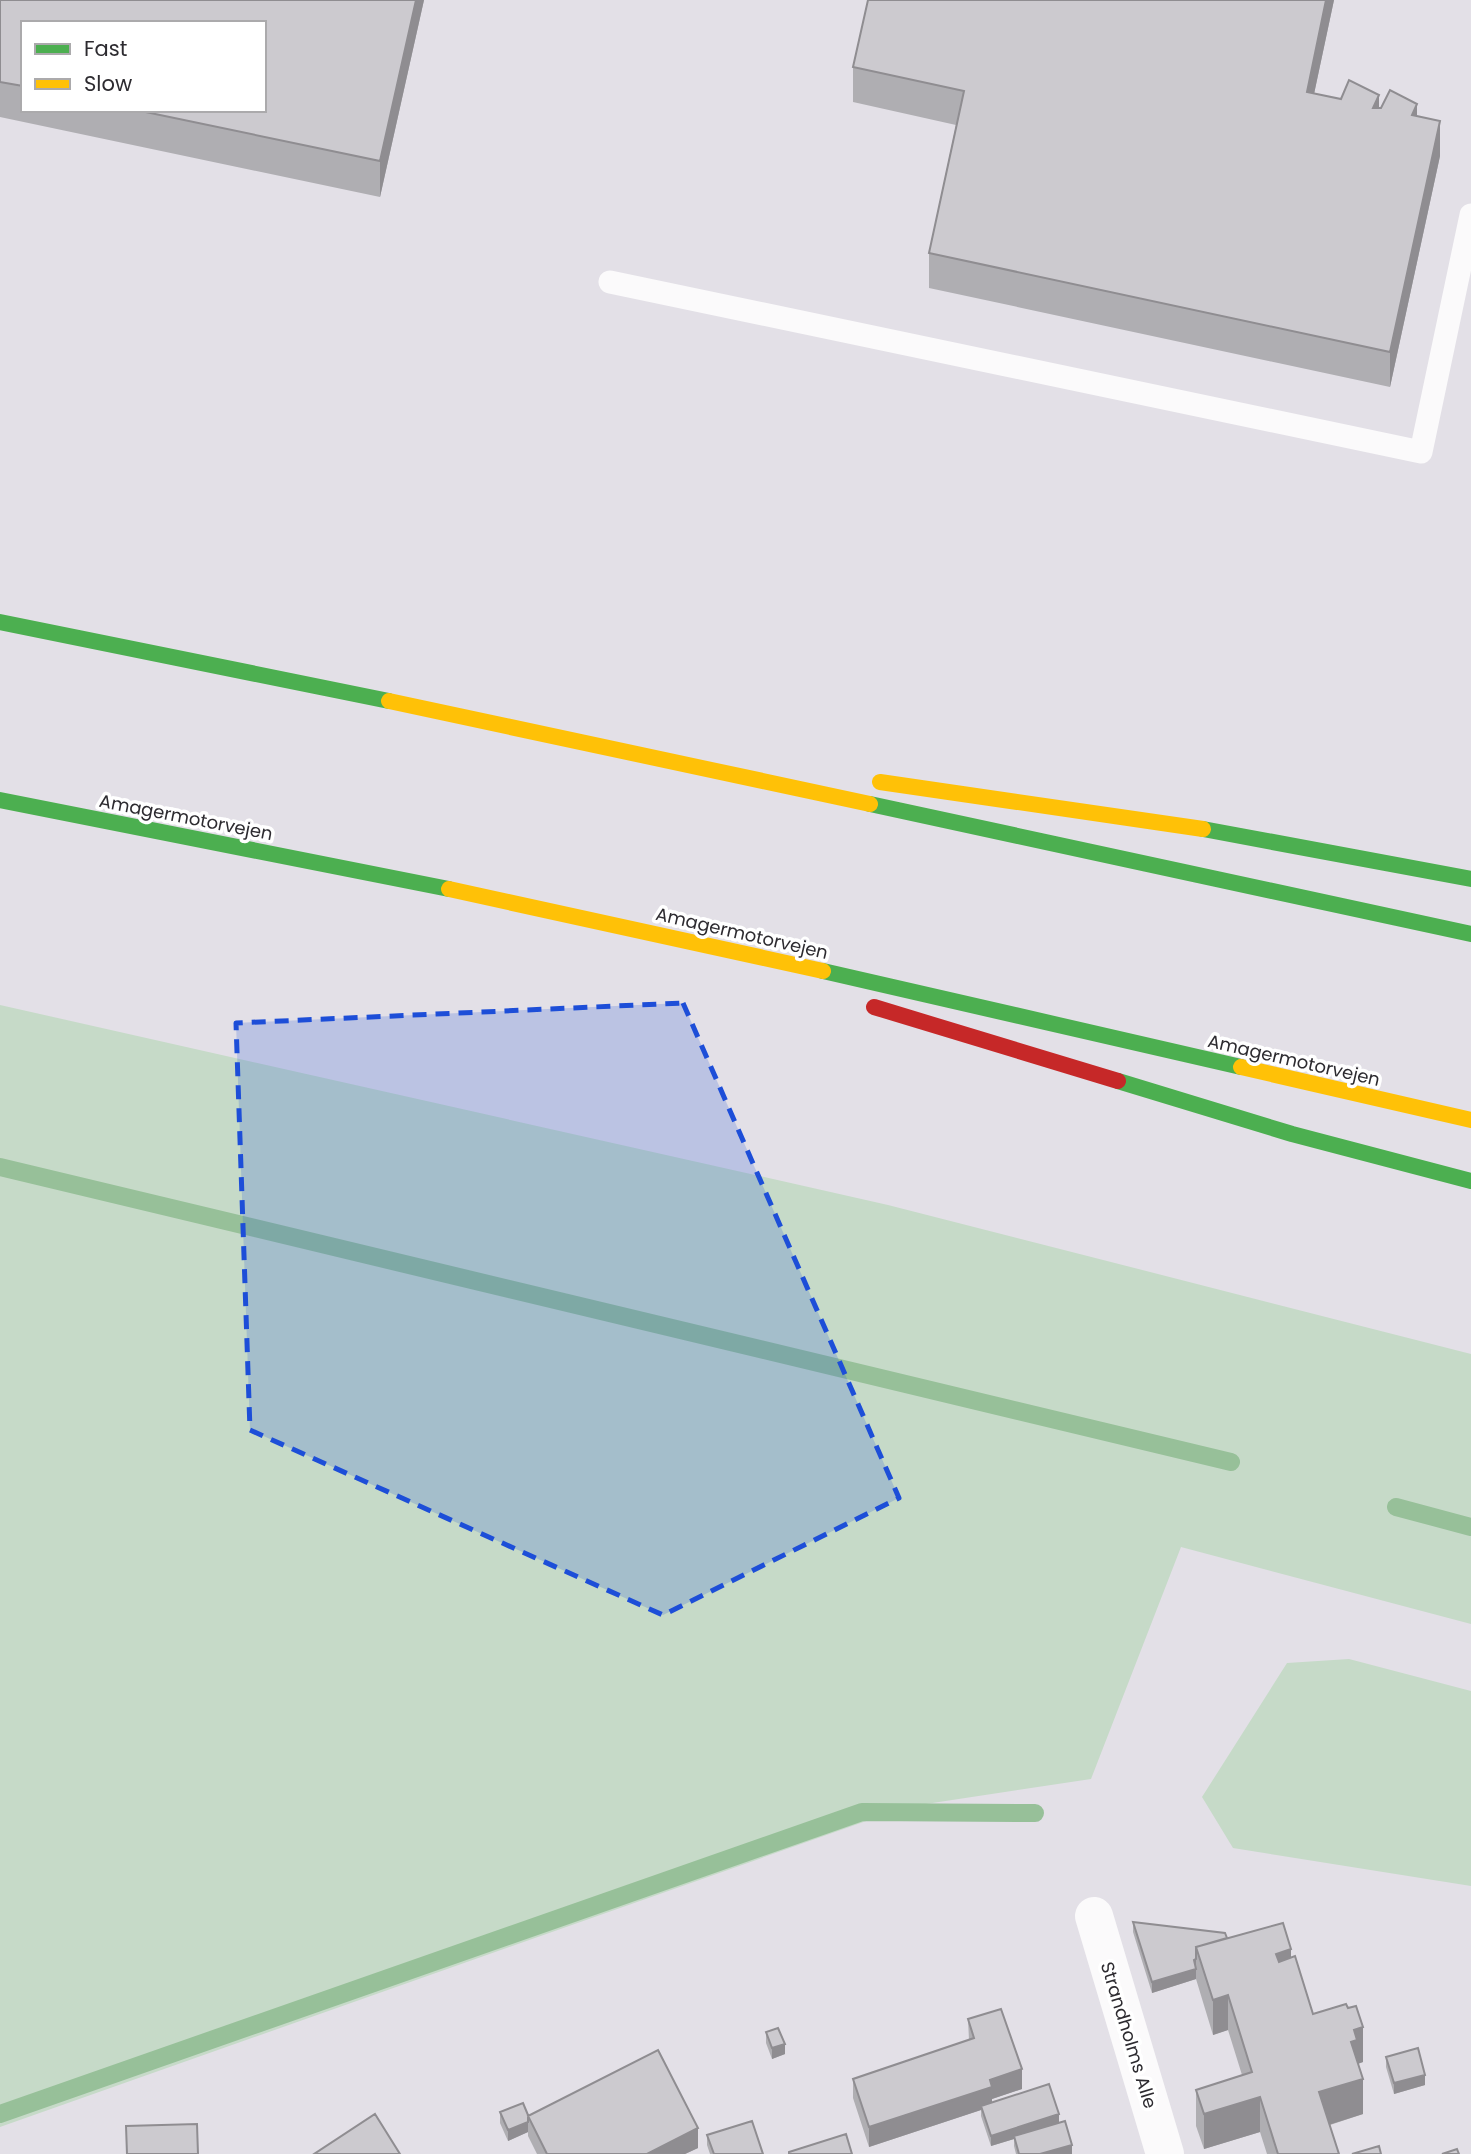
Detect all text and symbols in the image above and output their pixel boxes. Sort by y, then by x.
legend [21,21,266,112]
text: Fast [84,34,127,63]
text: Slow [84,69,132,98]
street label: Amagermotorvejen [97,788,275,846]
street label: Amagermotorvejen [653,901,831,965]
street label: Amagermotorvejen [1205,1028,1383,1092]
street label: Strandholms Alle [1095,1959,1163,2111]

